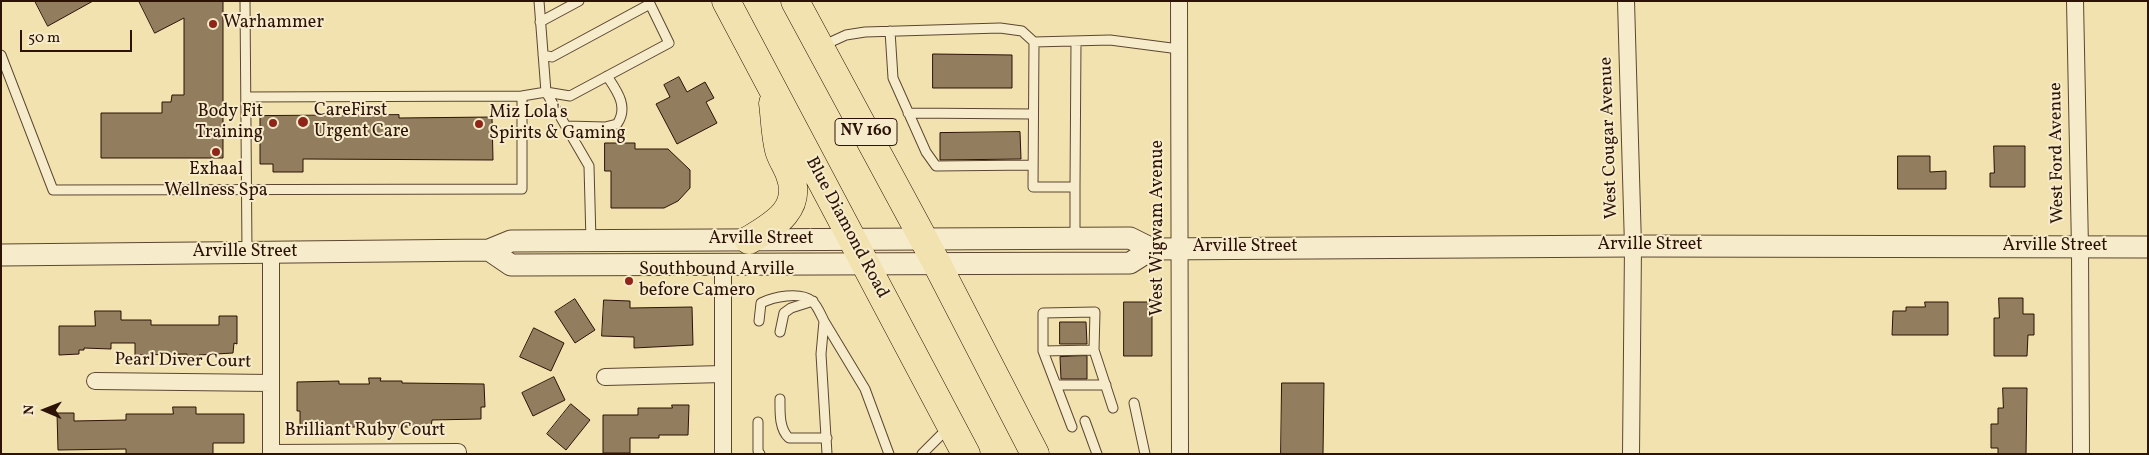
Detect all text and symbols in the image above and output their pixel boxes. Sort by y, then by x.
place label: Warhammer [223,13,324,35]
marker: Warhammer [207,18,219,30]
scale bar [22,20,135,52]
text: 50 m [28,28,60,49]
street label: West Cougar Avenue [1596,56,1624,220]
street label: West Ford Avenue [2046,82,2070,224]
place label: CareFirst Urgent Care [314,101,409,144]
place label: Body Fit Training [195,102,263,144]
place label: Miz Lola's Spirits & Gaming [489,103,626,146]
marker: CareFirst Urgent Care [296,115,310,129]
marker: Body Fit Training [267,117,279,129]
marker: Miz Lola's Spirits & Gaming [473,118,485,130]
road number: NV 160 [835,118,897,146]
street label: West Wigwam Avenue [1148,140,1170,316]
marker: Exhaal Wellness Spa [210,146,222,158]
street label: Blue Diamond Road [800,154,892,302]
place label: Exhaal Wellness Spa [164,160,268,202]
street label: Arville Street [708,229,814,251]
street label: Arville Street [1597,235,1703,257]
street label: Arville Street [2002,236,2108,258]
street label: Arville Street [1192,237,1298,259]
street label: Arville Street [192,242,298,264]
place label: Southbound Arville before Camero [639,260,794,302]
marker: Southbound Arville before Camero [623,275,635,287]
street label: Pearl Diver Court [114,350,252,374]
north arrow [20,385,70,435]
text: N [20,404,39,415]
street label: Brilliant Ruby Court [285,421,445,443]

